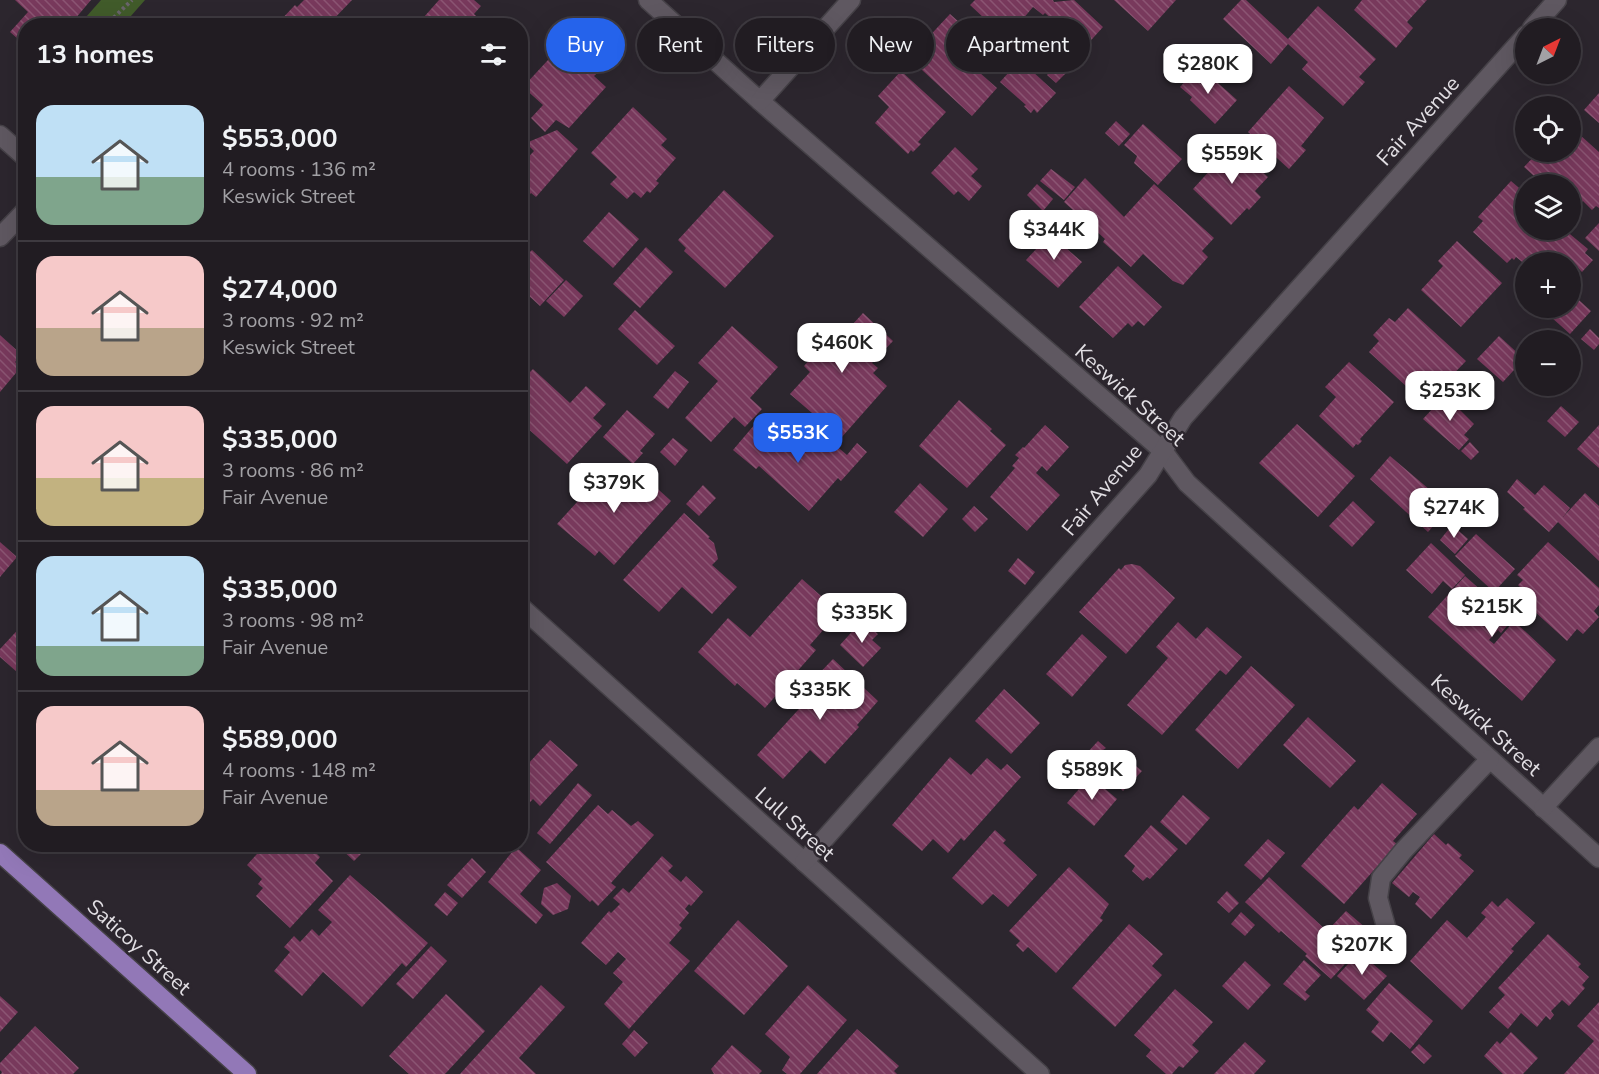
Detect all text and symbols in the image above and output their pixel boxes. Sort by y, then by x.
chip: Buy [546,18,625,72]
chip: Rent [637,18,723,72]
chip: Filters [735,18,835,72]
chip: New [847,18,934,72]
chip: Apartment [946,18,1090,72]
north arrow [1515,18,1581,84]
map controls [1515,18,1581,396]
text: 13 homes [36,37,154,72]
icon: filters [477,38,510,71]
pin: $280K [1166,44,1250,95]
text: $280K [1177,50,1239,77]
street label: Fair Avenue [1370,70,1466,172]
button: locate [1515,96,1581,162]
text: $553,000 [222,121,338,156]
icon: home [84,129,156,201]
pin: $559K [1190,134,1274,185]
text: $559K [1201,140,1263,167]
text: 4 rooms · 136 m² [222,156,376,183]
button: layers [1515,174,1581,240]
text: Keswick Street [222,183,355,210]
pin: $344K [1012,210,1096,261]
text: $344K [1023,216,1085,243]
button: + [1515,252,1581,318]
text: $274,000 [222,272,338,307]
icon: home [84,280,156,352]
text: 3 rooms · 92 m² [222,307,364,334]
pin: $460K [800,323,884,374]
text: $460K [811,329,873,356]
button: − [1515,330,1581,396]
text: Keswick Street [222,334,355,361]
street label: Keswick Street [1069,338,1192,452]
pin: $253K [1408,371,1492,422]
text: $253K [1419,377,1481,404]
pin: $553K [756,413,840,464]
text: $553K [767,419,829,446]
text: $335,000 [222,422,338,457]
icon: home [84,430,156,502]
street label: Fair Avenue [1055,438,1149,542]
text: 3 rooms · 86 m² [222,457,364,484]
pin: $379K [572,463,656,514]
text: $379K [583,469,645,496]
text: Fair Avenue [222,484,328,511]
pin: $274K [1412,488,1496,539]
text: $274K [1423,494,1485,521]
text: $335,000 [222,572,338,607]
icon: home [84,580,156,652]
pin: $215K [1450,587,1534,638]
pin: $335K [820,593,904,644]
text: $215K [1461,593,1523,620]
text: $335K [831,599,893,626]
text: 3 rooms · 98 m² [222,607,364,634]
text: Fair Avenue [222,634,328,661]
street label: Keswick Street [1425,668,1548,782]
pin: $335K [778,670,862,721]
text: $335K [789,676,851,703]
text: $589,000 [222,722,338,757]
icon: home [84,730,156,802]
pin: $589K [1050,750,1134,801]
text: $589K [1061,756,1123,783]
text: 4 rooms · 148 m² [222,757,376,784]
street label: Lull Street [749,781,841,868]
text: Fair Avenue [222,784,328,811]
street label: Saticoy Street [81,893,197,1002]
pin: $207K [1320,925,1404,976]
text: $207K [1331,931,1393,958]

